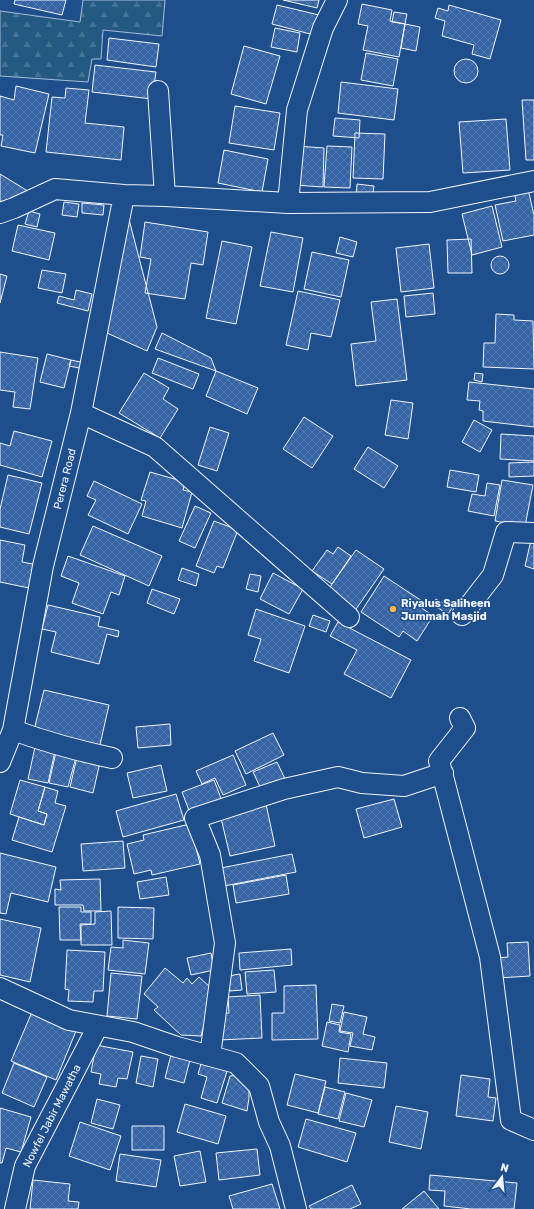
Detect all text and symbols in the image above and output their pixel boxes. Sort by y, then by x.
street label: Perera Road [51,447,79,511]
place label: Riyalus Saliheen Jummah Masjid [401,597,491,623]
marker: Riyalus Saliheen Jummah Masjid [388,604,398,614]
street label: Nowfel Jabir Mawatha [20,1062,84,1170]
north arrow [482,1157,522,1197]
text: N [499,1161,510,1175]

